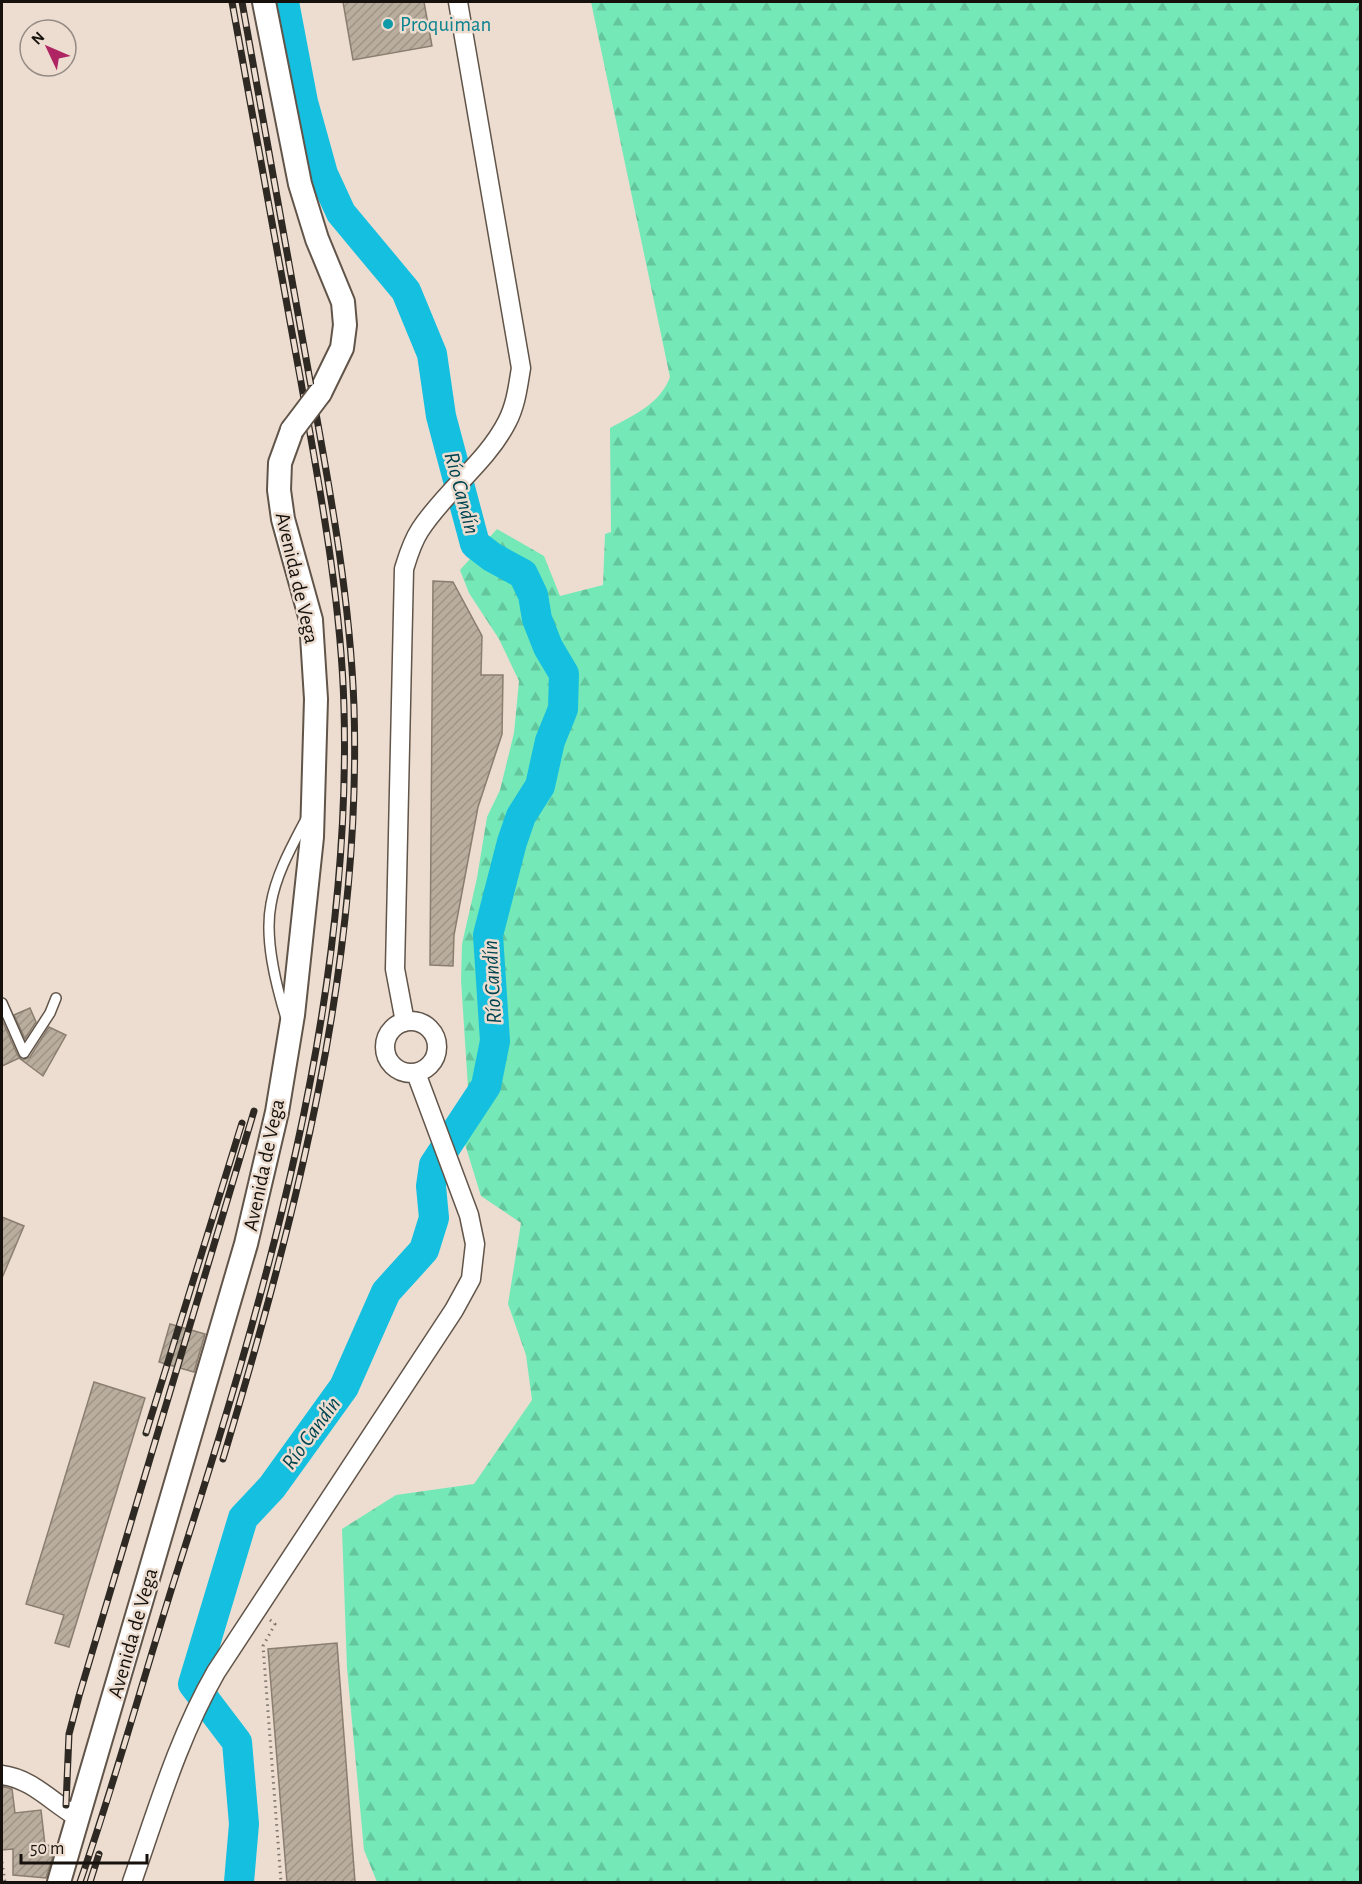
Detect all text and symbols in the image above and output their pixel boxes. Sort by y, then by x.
place label: Proquiman [400,14,491,35]
marker: Proquiman [381,17,395,31]
north arrow [18,18,78,78]
text: N [28,29,48,48]
water label: Río Candín [441,450,483,536]
street label: Avenida de Vega [272,510,322,646]
water label: Río Candín [479,939,505,1025]
street label: Avenida de Vega [240,1097,288,1233]
water label: Río Candín [277,1393,345,1473]
street label: Avenida de Vega [104,1565,162,1700]
scale bar [21,1827,147,1865]
text: 50 m [30,1840,64,1858]

